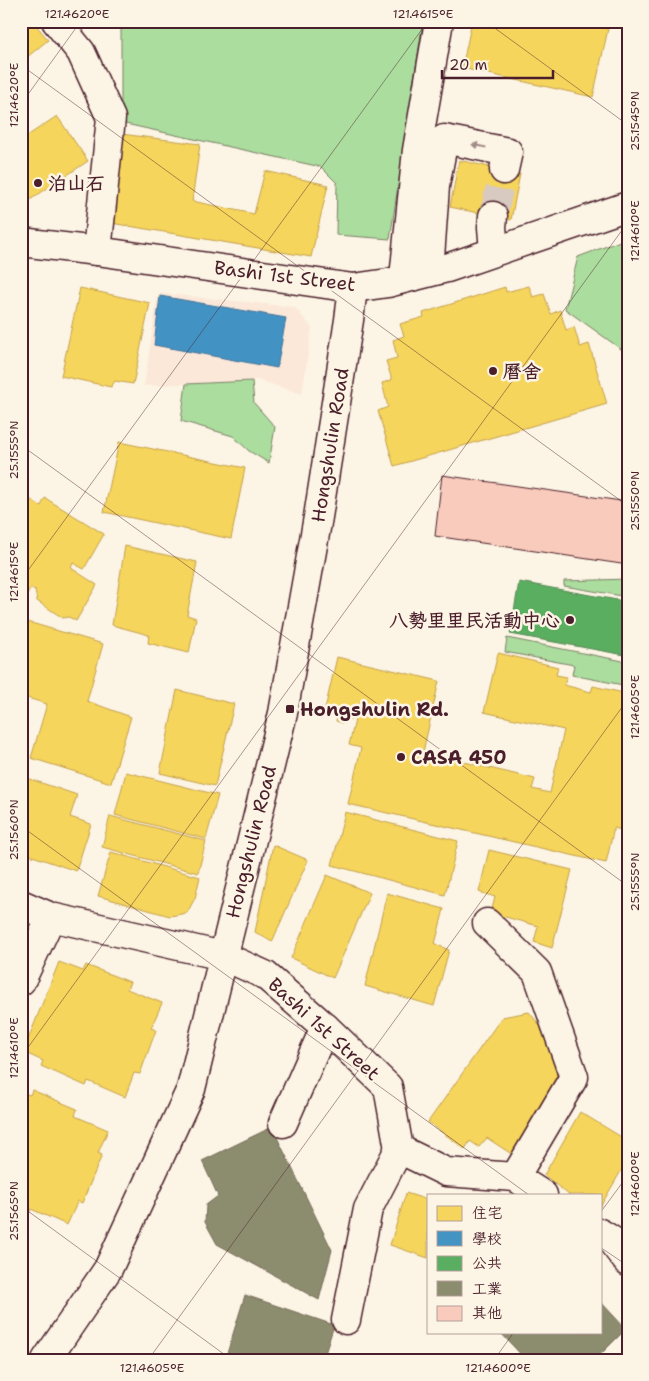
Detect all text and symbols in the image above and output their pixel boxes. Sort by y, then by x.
text: 121.4620°E [45,6,109,22]
text: 121.4615°E [393,6,453,22]
scale bar [442,48,553,80]
text: 20 m [449,55,488,75]
text: 121.4620°E [6,63,22,127]
text: 25.1545°N [627,91,643,151]
one-way arrow [471,142,486,150]
place label: 泊山石 [48,171,105,196]
marker: 泊山石 [32,177,44,189]
text: 121.4610°E [627,200,643,262]
street label: Bashi 1st Street [213,255,357,297]
place label: 曆舍 [503,359,541,384]
marker: 曆舍 [487,365,499,377]
street label: Hongshulin Road [305,366,355,524]
text: 25.1555°N [6,421,22,479]
text: 25.1550°N [627,471,643,531]
text: 121.4615°E [6,542,22,602]
place label: 八勢里里民活動中心 [389,608,560,633]
marker: 八勢里里民活動中心 [564,614,576,626]
text: 121.4605°E [627,675,643,739]
place label: Hongshulin Rd. [300,697,449,722]
marker: Hongshulin Rd. [284,703,296,715]
place label: CASA 450 [411,745,506,770]
marker: CASA 450 [395,751,407,763]
street label: Hongshulin Road [220,763,282,921]
text: 25.1560°N [6,799,22,861]
text: 25.1555°N [627,853,643,911]
street label: Bashi 1st Street [263,972,385,1086]
text: 121.4610°E [6,1017,22,1079]
text: 121.4600°E [627,1151,643,1217]
text: 25.1565°N [6,1181,22,1241]
legend [427,1194,602,1334]
text: 住宅 [472,1203,502,1223]
text: 學校 [472,1229,502,1249]
text: 公共 [472,1253,502,1273]
text: 工業 [472,1279,502,1299]
text: 其他 [472,1303,502,1323]
text: 121.4605°E [120,1360,184,1376]
text: 121.4600°E [465,1360,531,1376]

